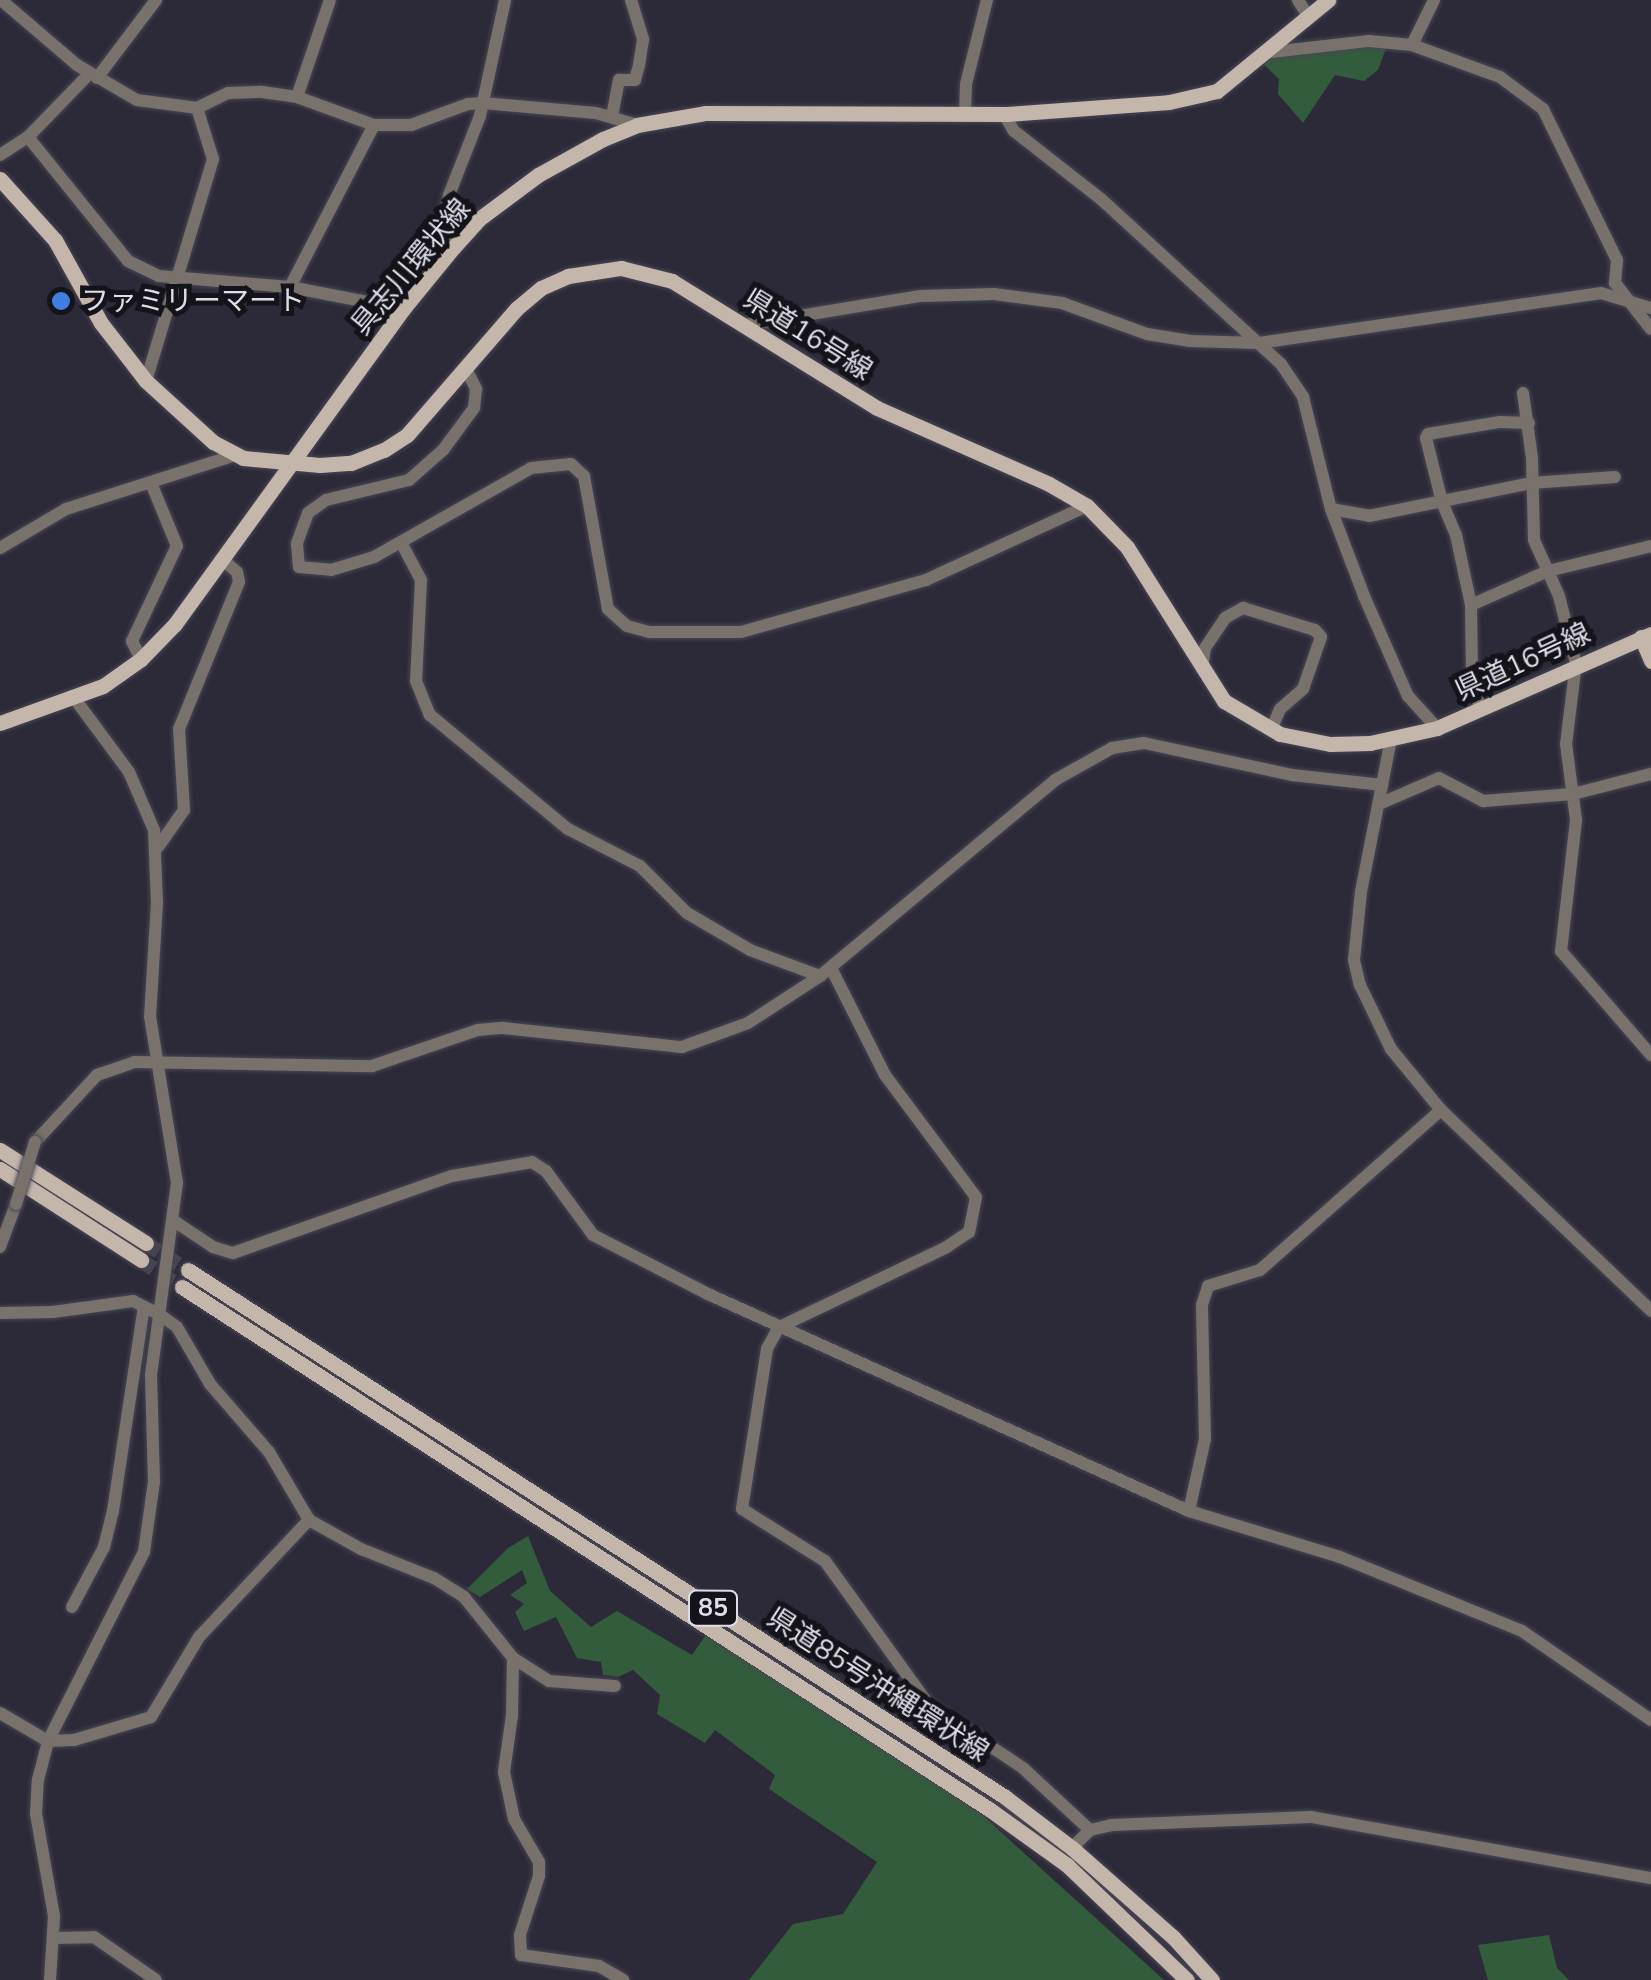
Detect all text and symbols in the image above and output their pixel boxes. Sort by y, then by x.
street label: 具志川環状線 [344,192,478,342]
street label: 県道16号線 [737,282,879,388]
place label: ファミリーマート [81,284,305,318]
marker: ファミリーマート [50,290,72,312]
street label: 県道16号線 [1450,616,1596,708]
road number: 85 [688,1588,738,1628]
street label: 県道85号沖縄環状線 [761,1601,995,1769]

